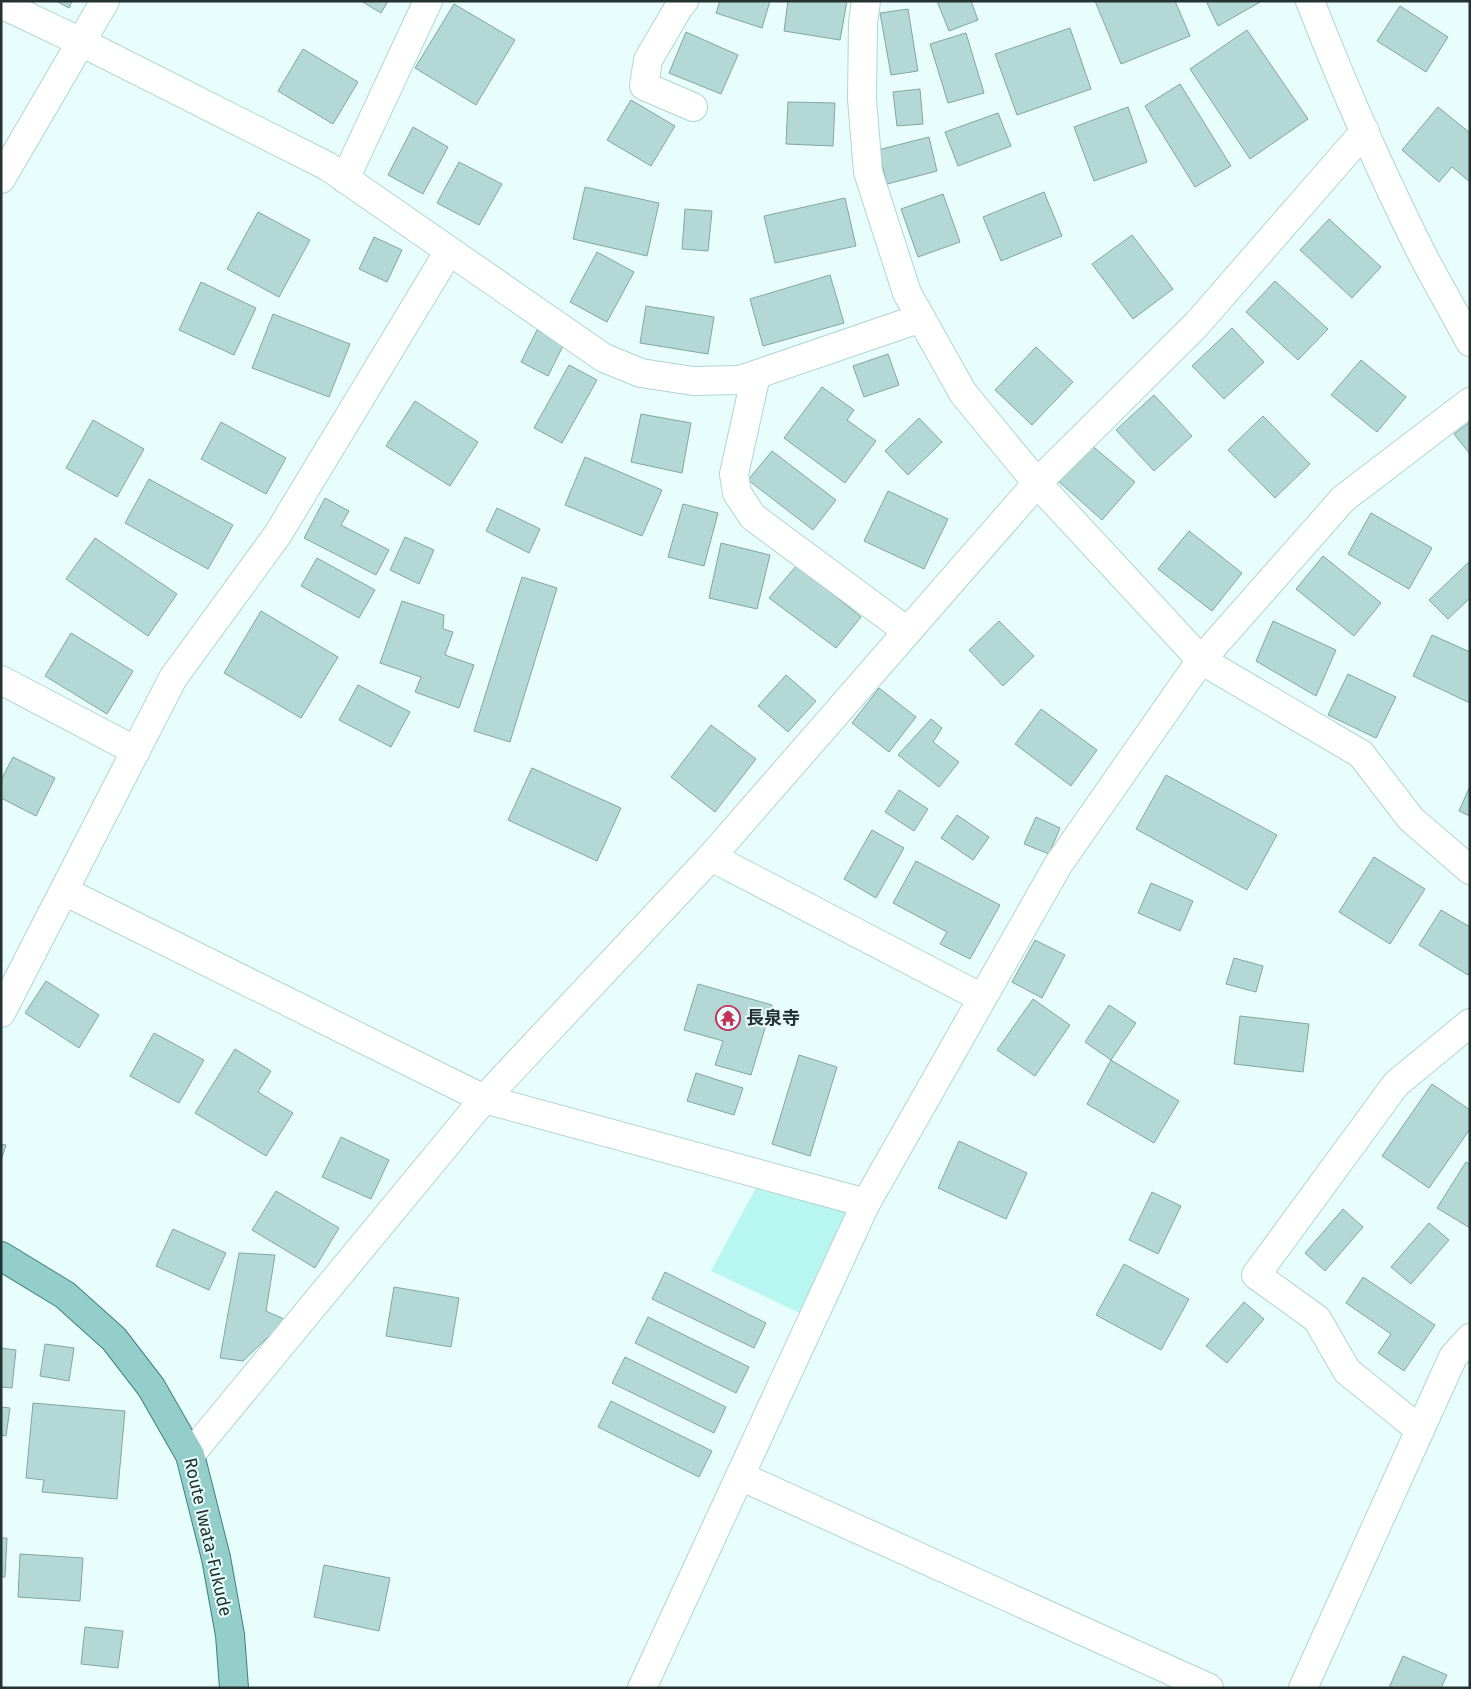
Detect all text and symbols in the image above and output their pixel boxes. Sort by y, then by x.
temple icon: 長泉寺 [715,1005,741,1031]
place label: 長泉寺 [746,1007,800,1029]
street label: Route Iwata-Fukude [179,1455,237,1619]

